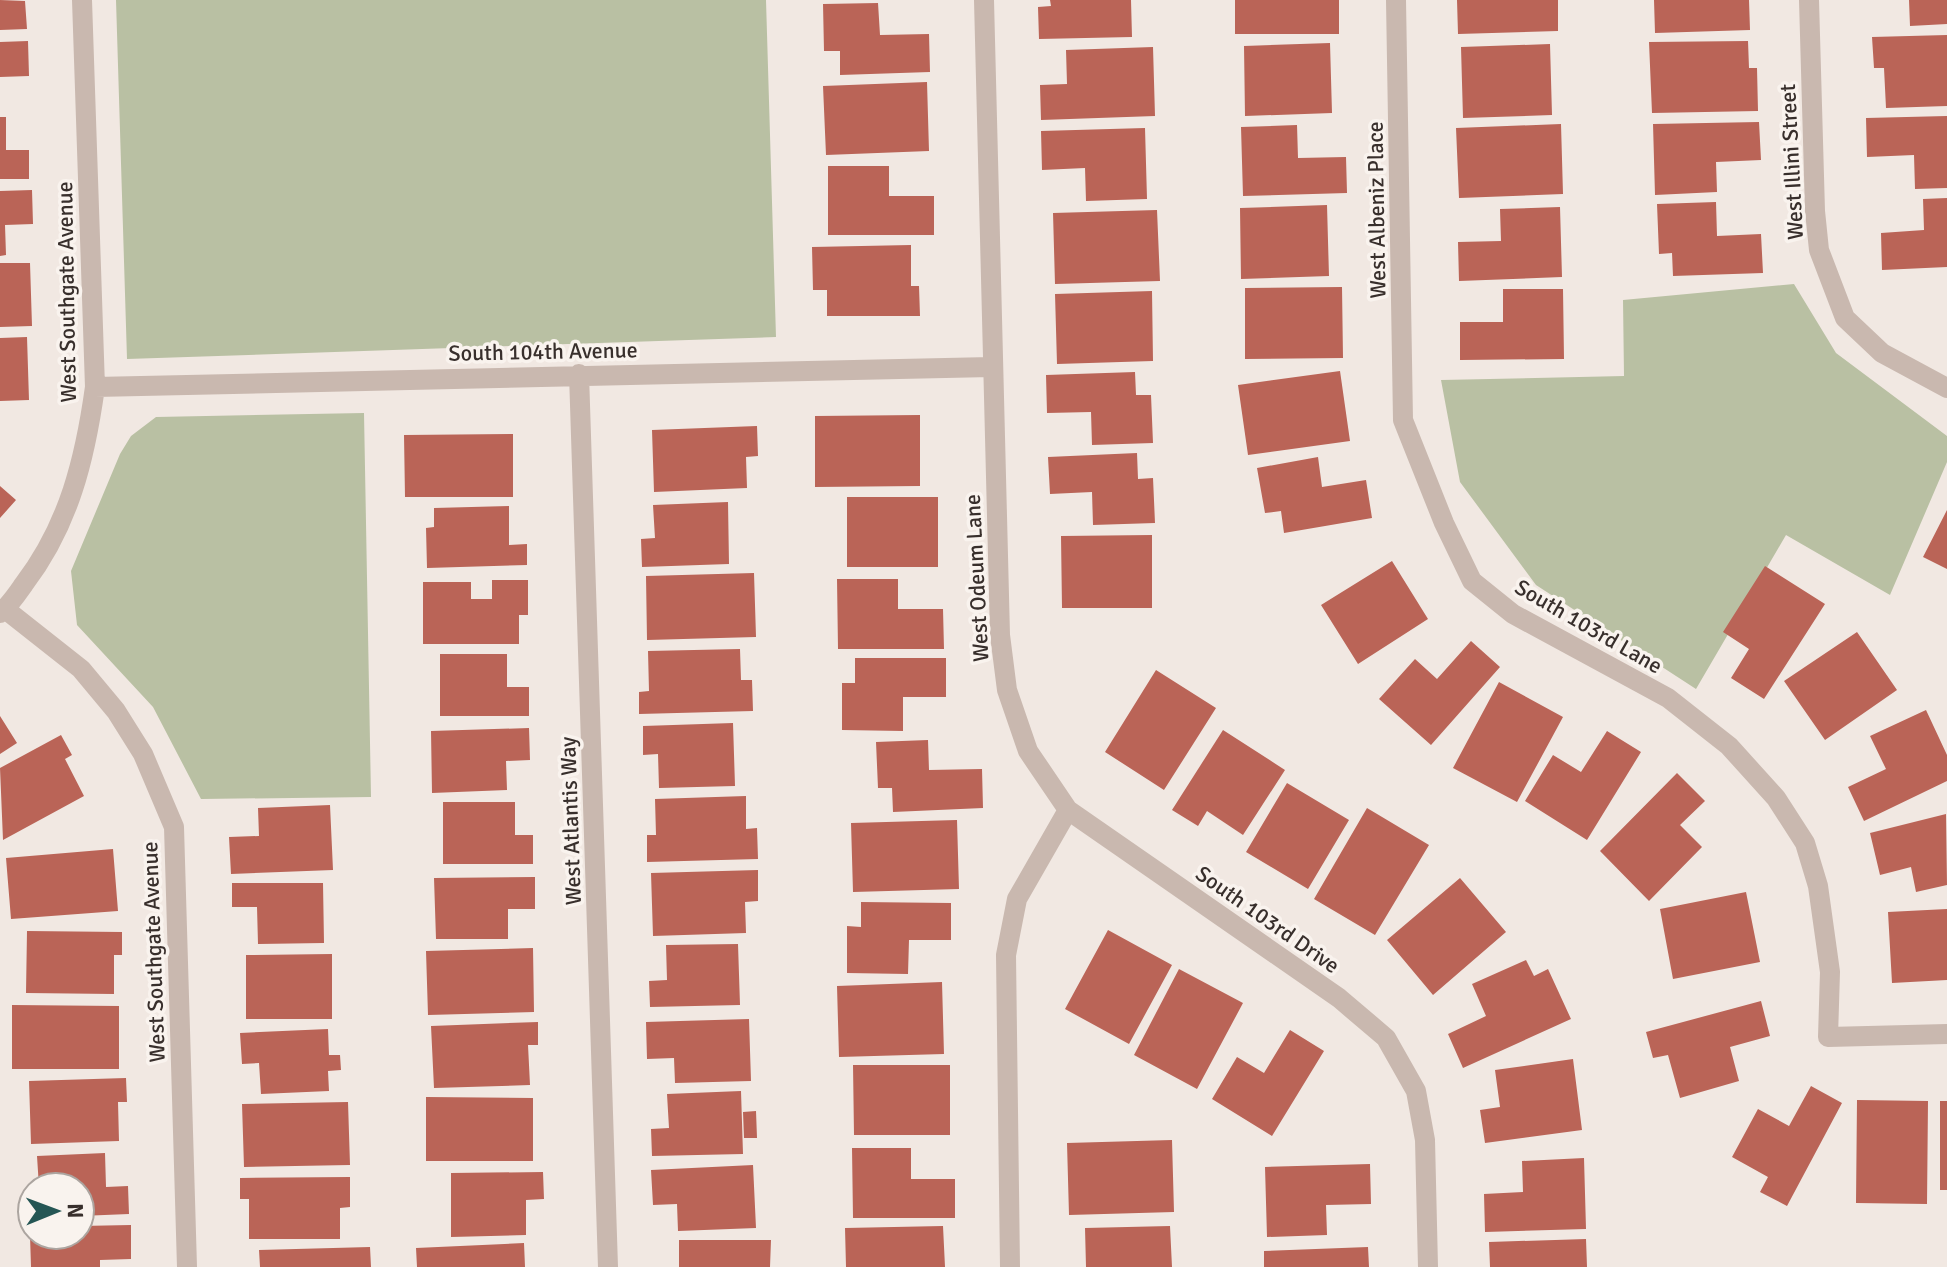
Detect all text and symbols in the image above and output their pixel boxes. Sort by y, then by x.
street label: West Illini Street [1774,83,1809,241]
street label: West Albeniz Place [1361,121,1392,299]
street label: West Southgate Avenue [51,181,82,403]
street label: South 104th Avenue [448,336,638,367]
street label: West Odeum Lane [959,493,994,663]
street label: South 103rd Lane [1510,573,1667,680]
street label: West Atlantis Way [554,735,587,906]
street label: West Southgate Avenue [136,841,171,1063]
street label: South 103rd Drive [1191,860,1345,979]
north arrow [16,1171,96,1251]
text: N [62,1203,89,1219]

